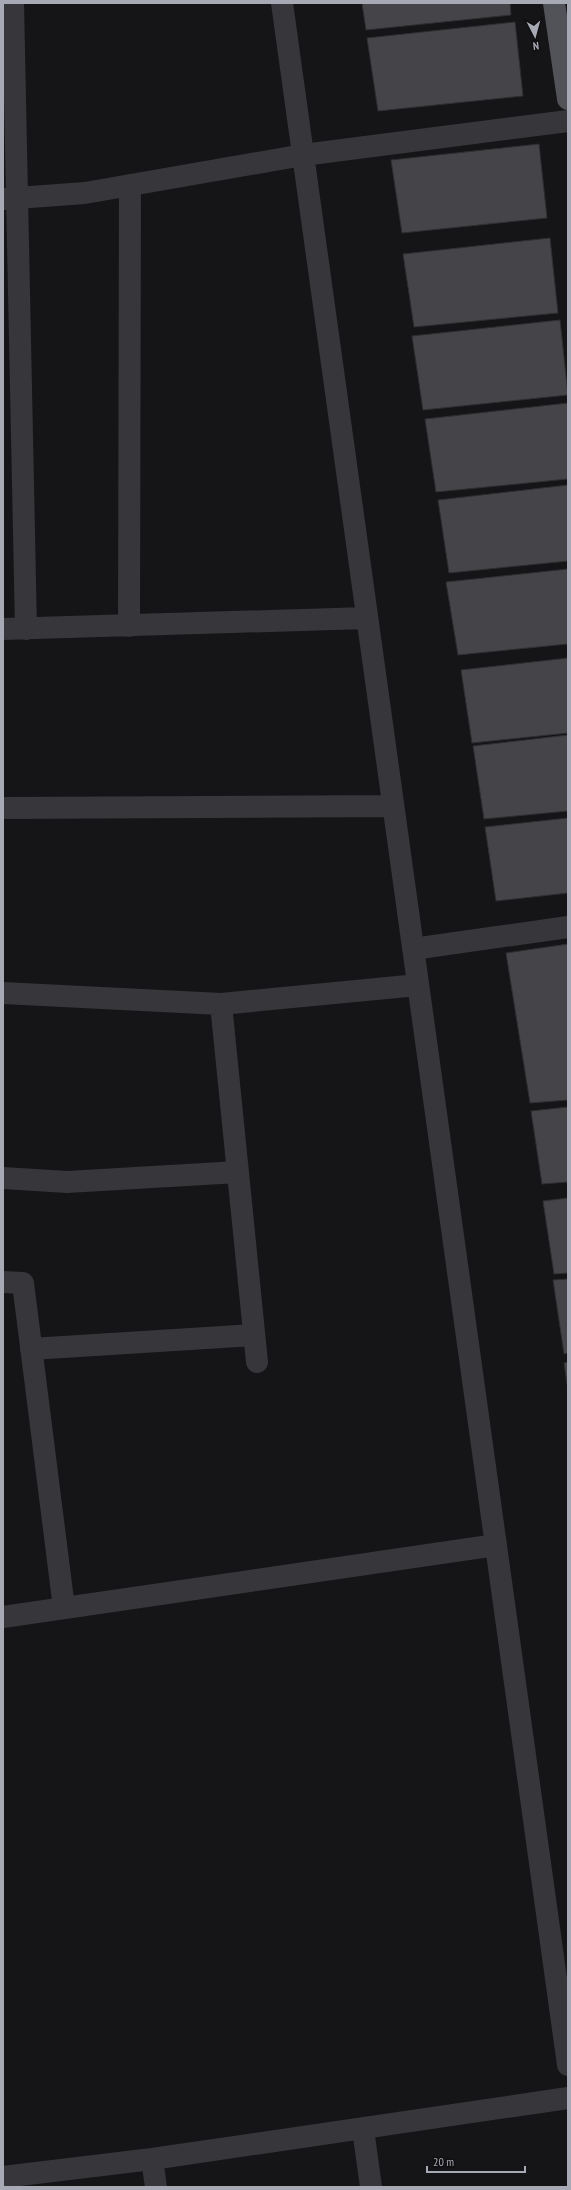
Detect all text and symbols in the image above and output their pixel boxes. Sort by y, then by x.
north arrow [515,16,555,56]
text: N [532,39,540,53]
scale bar [427,2148,525,2174]
text: 20 m [433,2154,454,2169]

